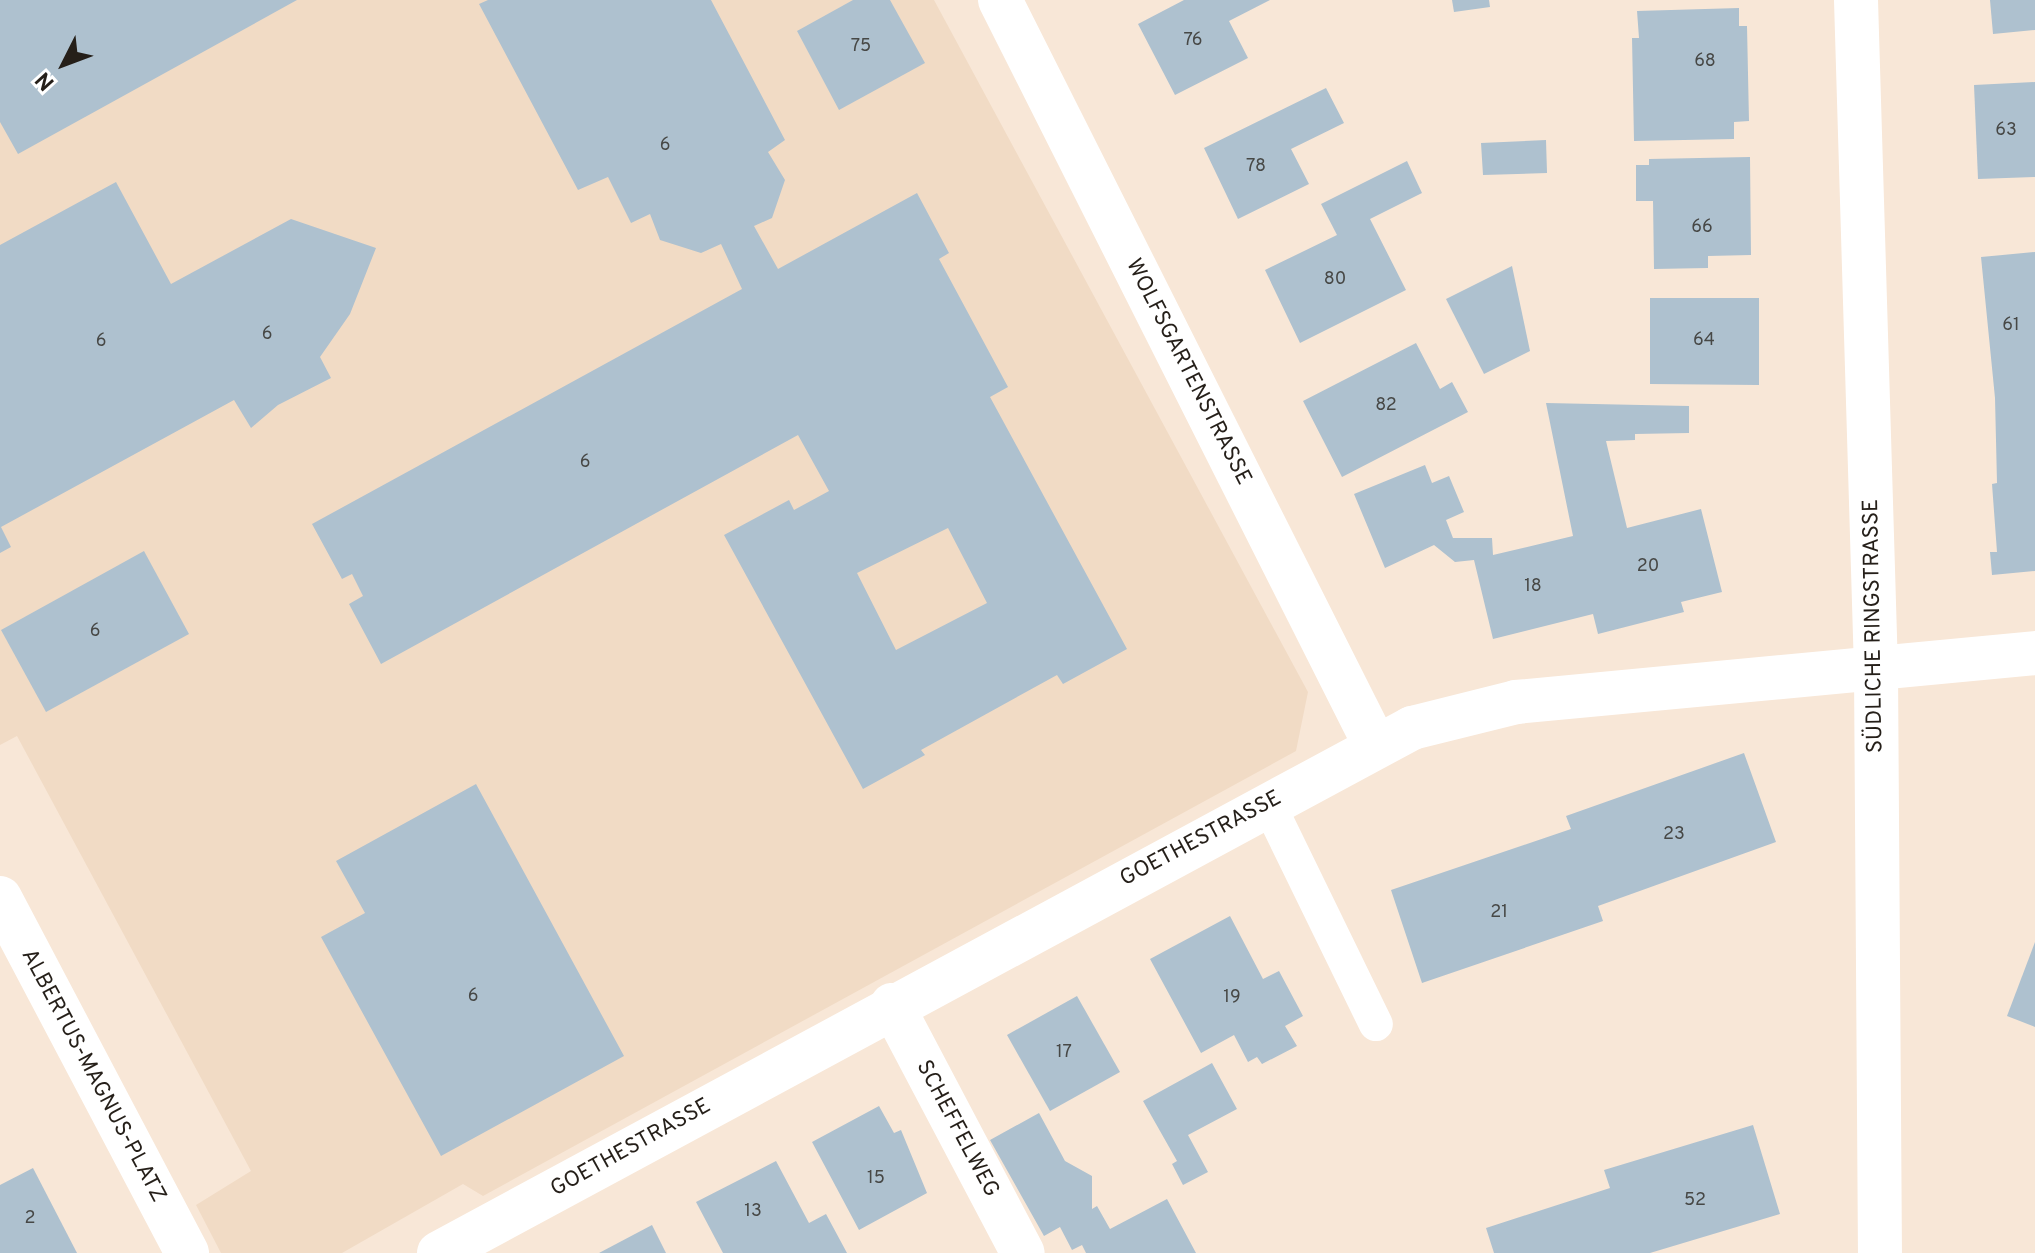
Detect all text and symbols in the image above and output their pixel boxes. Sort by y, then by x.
north arrow [24,24,104,104]
house number: 76 [1183,30,1203,52]
house number: 75 [851,36,871,58]
house number: 68 [1694,51,1716,73]
text: N [30,65,61,95]
house number: 63 [1995,120,2017,142]
house number: 6 [660,135,670,157]
house number: 78 [1246,156,1266,178]
house number: 66 [1691,217,1713,239]
street label: WOLFSGARTENSTRASSE [1119,255,1257,489]
house number: 80 [1324,269,1346,291]
house number: 61 [2002,315,2020,337]
house number: 6 [262,324,272,346]
house number: 64 [1693,330,1715,352]
house number: 6 [96,331,106,353]
house number: 82 [1375,395,1397,417]
house number: 6 [580,452,590,474]
street label: SÜDLICHE RINGSTRASSE [1859,499,1889,753]
house number: 20 [1637,556,1659,578]
house number: 18 [1524,576,1542,598]
house number: 6 [90,621,100,643]
street label: GOETHESTRASSE [1116,785,1286,893]
house number: 23 [1663,824,1685,846]
house number: 21 [1490,902,1508,924]
street label: ALBERTUS-MAGNUS-PLATZ [15,945,171,1207]
house number: 6 [468,986,478,1008]
house number: 19 [1223,987,1241,1009]
house number: 17 [1056,1042,1072,1064]
street label: SCHEFFELWEG [910,1056,1004,1202]
street label: GOETHESTRASSE [546,1093,716,1203]
house number: 15 [867,1168,885,1190]
house number: 52 [1684,1190,1706,1212]
house number: 13 [744,1201,762,1223]
house number: 2 [24,1208,36,1230]

